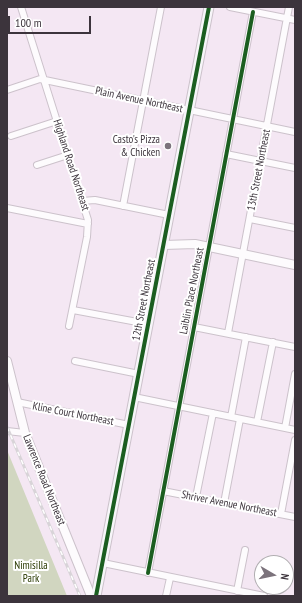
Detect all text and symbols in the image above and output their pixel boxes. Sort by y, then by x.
scale bar [10,8,93,34]
text: 100 m [15,15,42,30]
street label: Plain Avenue Northeast [94,84,184,116]
street label: Highland Road Northeast [50,118,92,212]
street label: 13th Street Northeast [245,128,273,212]
place label: Casto's Pizza & Chicken [113,133,160,159]
marker: Casto's Pizza & Chicken [163,141,173,151]
street label: Laiblin Place Northeast [177,246,207,336]
street label: 12th Street Northeast [130,258,158,342]
street label: Kline Court Northeast [31,400,115,428]
street label: Lawrence Road Northeast [20,433,68,527]
street label: Shriver Avenue Northeast [180,488,278,520]
north arrow [254,555,294,595]
park label: Nimisilla Park [14,559,48,585]
text: N [277,573,292,581]

